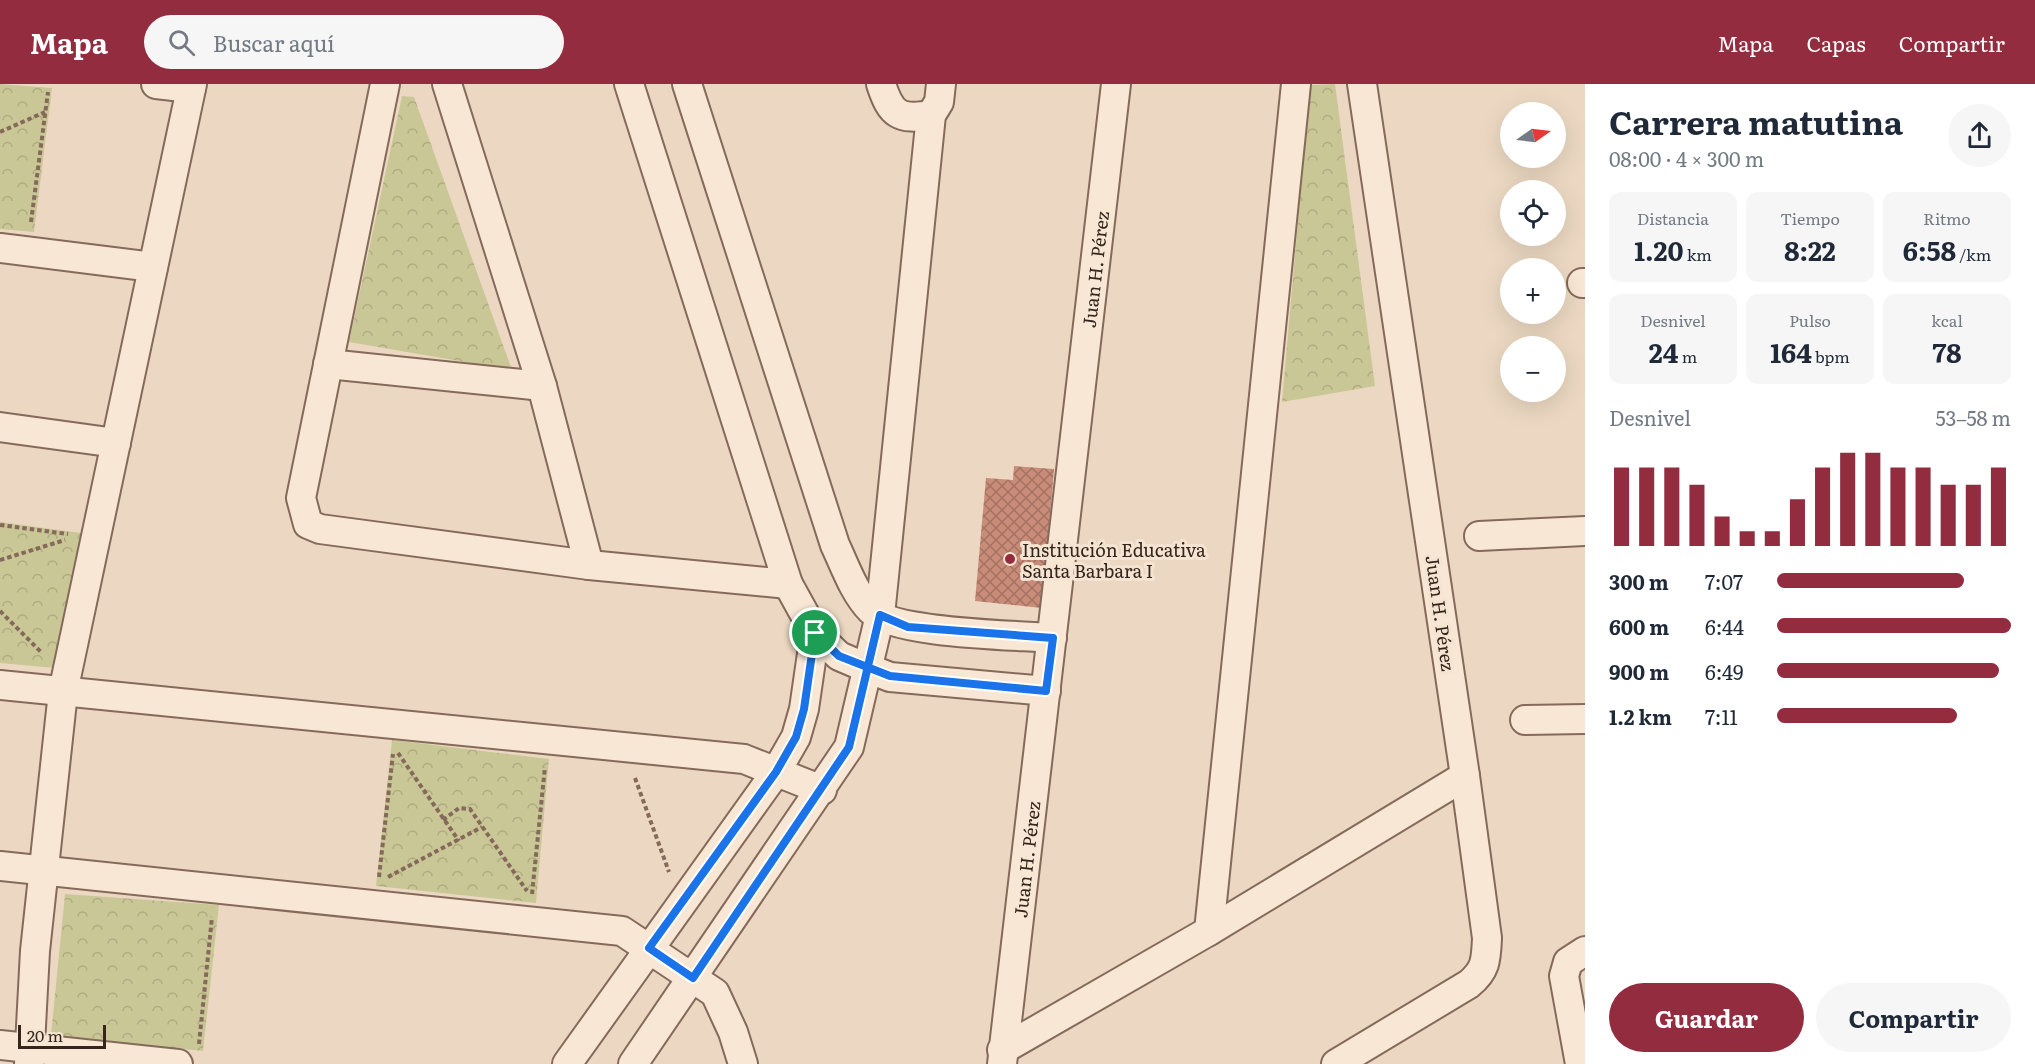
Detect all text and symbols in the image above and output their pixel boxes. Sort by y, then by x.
search box [144,15,564,69]
text: Mapa [30,21,108,63]
icon: search [165,26,198,59]
text: Buscar aquí [213,26,335,59]
text: Mapa [1717,27,1774,58]
text: Capas [1807,27,1866,58]
text: Compartir [1899,27,2005,58]
text: Carrera matutina [1609,96,1903,145]
north arrow [1500,102,1566,168]
map controls [1500,102,1566,402]
button: share [1948,104,2011,167]
text: 08:00 · 4 × 300 m [1609,143,1764,173]
button: locate [1500,180,1566,246]
text: Distancia [1637,206,1709,230]
text: Tiempo [1780,206,1840,230]
text: Ritmo [1923,206,1971,230]
street label: Juan H. Pérez [1074,209,1115,329]
text: 1.20 [1634,230,1683,269]
text: 8:22 [1784,230,1836,269]
text: 6:58 [1903,230,1956,269]
text: km [1683,242,1712,266]
text: /km [1956,242,1991,266]
button: + [1500,258,1566,324]
text: Desnivel [1640,308,1706,332]
text: Pulso [1789,308,1831,332]
text: kcal [1931,308,1963,332]
text: 24 [1649,332,1678,371]
text: 164 [1770,332,1812,371]
text: 78 [1932,332,1962,371]
button: − [1500,336,1566,402]
text: m [1678,344,1697,368]
text: bpm [1812,344,1850,368]
text: Desnivel [1609,402,1691,432]
text: 53–58 m [1935,402,2011,432]
place label: Institución Educativa Santa Barbara I [1022,536,1206,584]
marker: Institución Educativa Santa Barbara I [1003,552,1017,566]
street label: Juan H. Pérez [1419,553,1463,673]
text: 300 m [1609,566,1669,596]
text: 7:07 [1705,566,1743,596]
pin [789,607,840,658]
text: 600 m [1609,611,1669,641]
text: 6:44 [1705,611,1744,641]
icon: arrive [798,616,831,649]
text: 900 m [1609,656,1669,686]
text: 6:49 [1705,656,1743,686]
text: 1.2 km [1609,701,1672,731]
text: 7:11 [1705,701,1738,731]
street label: Juan H. Pérez [1006,799,1046,919]
button: Guardar [1609,983,1804,1052]
button: Compartir [1816,983,2011,1052]
scale bar [18,1022,106,1050]
text: 20 m [27,1023,63,1047]

